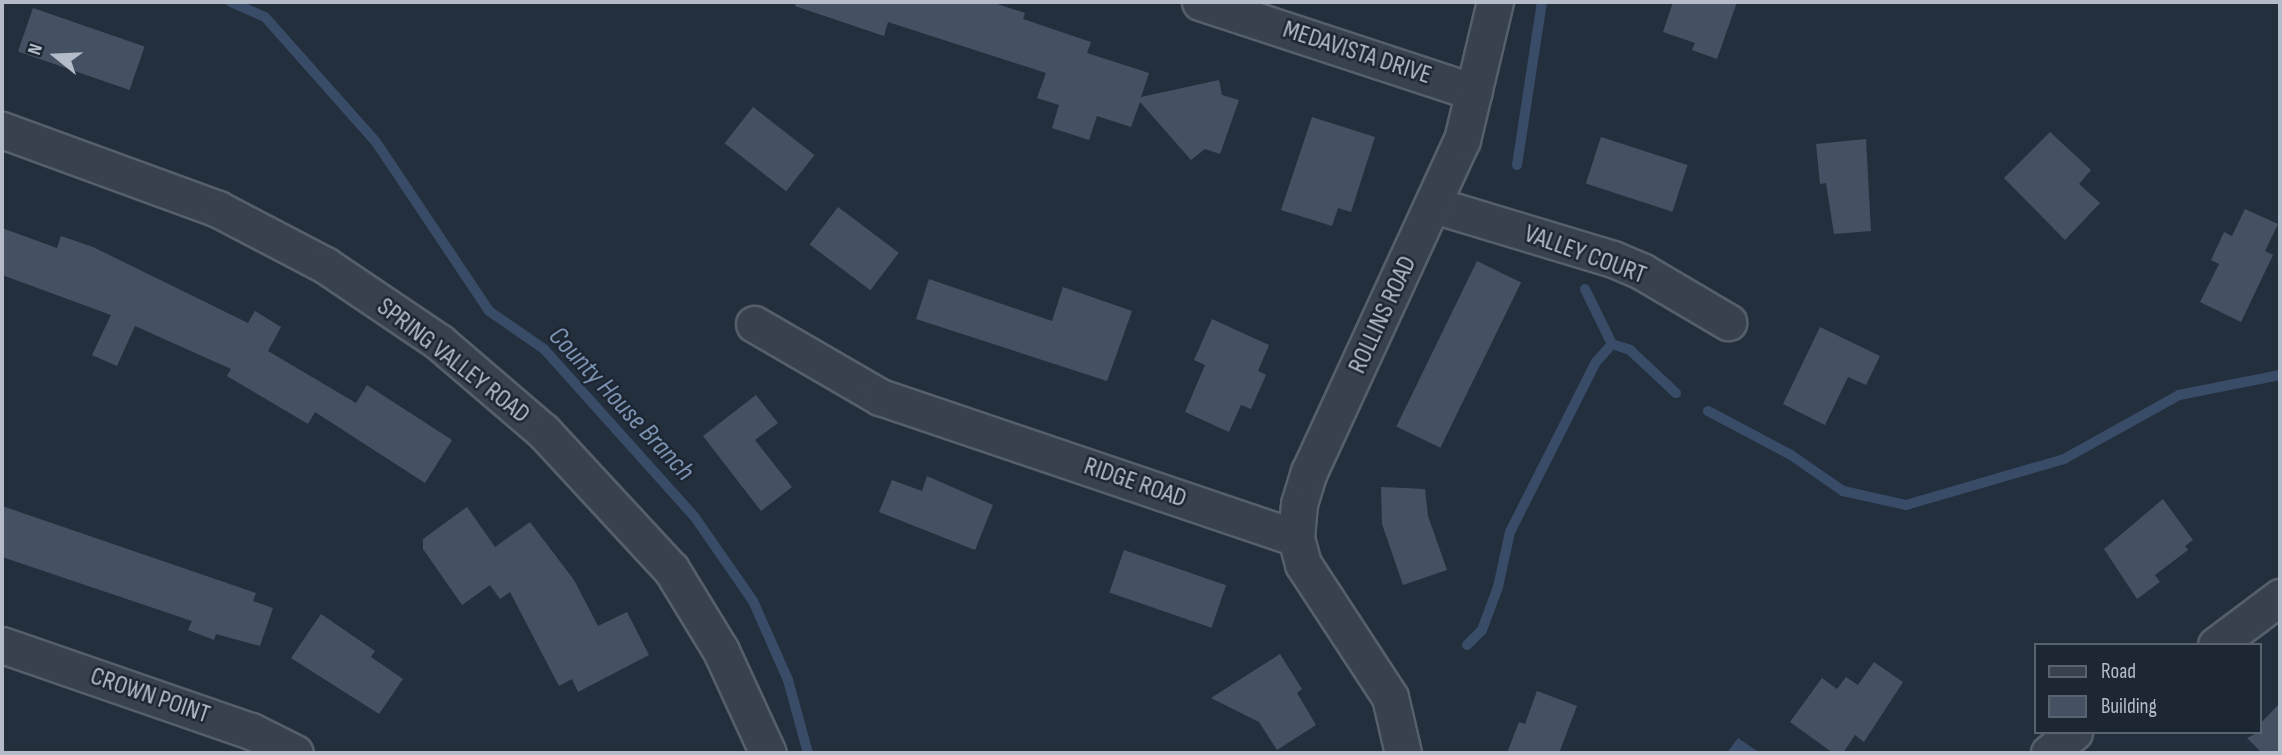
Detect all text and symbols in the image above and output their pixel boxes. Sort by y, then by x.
street label: MEDAVISTA DRIVE [1279,14,1435,92]
north arrow [21,21,91,91]
text: N [23,41,48,58]
street label: VALLEY COURT [1520,219,1650,291]
street label: ROLLINS ROAD [1342,251,1424,379]
street label: SPRING VALLEY ROAD [370,292,536,430]
water label: County House Branch [541,320,701,488]
street label: RIDGE ROAD [1080,451,1190,515]
legend [2034,643,2261,734]
text: Road [2101,659,2136,684]
street label: CROWN POINT [86,661,214,731]
text: Building [2101,694,2157,719]

